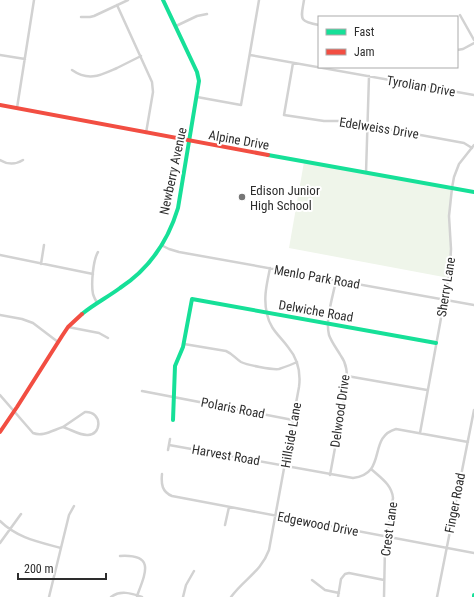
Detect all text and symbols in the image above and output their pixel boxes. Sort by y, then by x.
legend [318,16,458,68]
text: Fast [354,25,375,39]
text: Jam [354,45,375,59]
street label: Tyrolian Drive [385,73,457,99]
street label: Edelweiss Drive [338,114,420,142]
street label: Newberry Avenue [156,126,190,216]
street label: Alpine Drive [208,127,270,153]
place label: Edison Junior High School [250,183,320,213]
marker: Edison Junior High School [237,192,247,202]
street label: Sherry Lane [434,256,458,318]
street label: Menlo Park Road [273,262,361,292]
street label: Delwiche Road [278,297,354,325]
street label: Delwood Drive [327,374,353,448]
street label: Polaris Road [200,394,266,422]
street label: Hillside Lane [278,401,304,469]
street label: Harvest Road [191,442,261,468]
street label: Finger Road [442,472,468,534]
street label: Crest Lane [378,501,400,557]
street label: Edgewood Drive [276,509,360,539]
scale bar [18,555,106,581]
text: 200 m [24,562,54,576]

